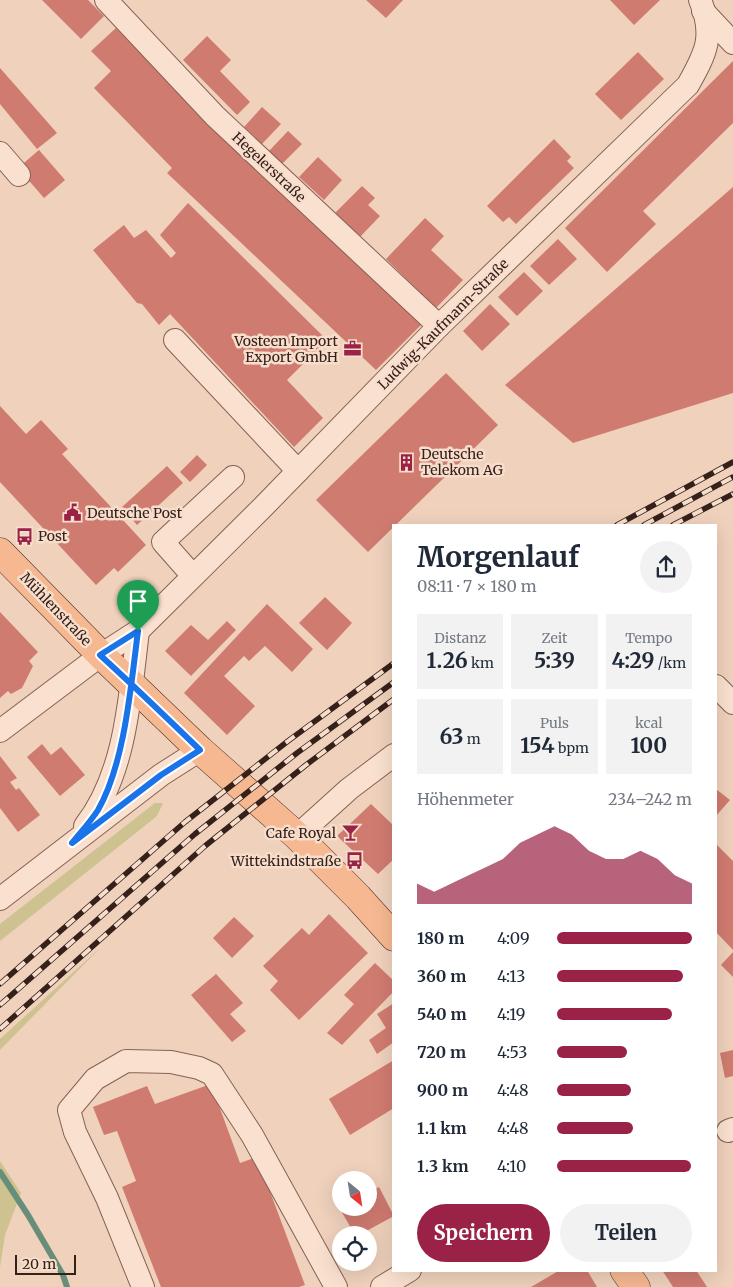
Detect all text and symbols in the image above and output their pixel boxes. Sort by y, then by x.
street label: Hegelerstraße [228,128,310,206]
street label: Ludwig-Kaufmann-Straße [374,255,512,393]
place label: Vosteen Import Export GmbH [233,332,339,366]
office icon: Vosteen Import Export GmbH [342,339,362,359]
place label: Deutsche Telekom AG [421,445,503,479]
building icon: Deutsche Telekom AG [397,452,417,472]
public building icon: Deutsche Post [63,503,83,523]
place label: Deutsche Post [87,504,183,522]
bus stop icon: Post [14,526,34,546]
place label: Post [38,527,68,545]
text: Morgenlauf [417,539,579,575]
button: share [640,541,692,593]
street label: Mühlenstraße [17,569,95,649]
text: 08:11 · 7 × 180 m [417,576,537,596]
pin [117,580,159,631]
icon: arrive [124,587,152,615]
text: Distanz [434,629,486,647]
text: Zeit [541,629,568,647]
text: Tempo [625,629,673,647]
text: 1.26 [427,647,468,674]
text: 5:39 [534,647,575,674]
text: 4:29 [612,647,655,674]
text: km [468,654,494,672]
text: /km [655,654,686,672]
text: Puls [540,714,569,732]
text: kcal [635,714,663,732]
text: 63 [440,723,463,750]
text: m [463,730,481,748]
text: 154 [520,732,555,759]
text: 100 [630,732,667,759]
text: bpm [555,739,589,757]
text: Höhenmeter [417,789,514,809]
text: 234–242 m [608,789,692,809]
bar icon: Cafe Royal [340,823,360,843]
place label: Cafe Royal [266,824,337,842]
bus stop icon: Wittekindstraße [345,851,365,871]
place label: Wittekindstraße [230,852,341,870]
text: 180 m [417,928,464,948]
text: 4:09 [497,928,530,948]
text: 360 m [417,966,466,986]
text: 4:13 [497,966,525,986]
text: 540 m [417,1004,467,1024]
text: 4:19 [497,1004,526,1024]
text: 720 m [417,1042,466,1062]
text: 4:53 [497,1042,527,1062]
text: 900 m [417,1080,468,1100]
text: 4:48 [497,1080,529,1100]
text: 1.1 km [417,1118,467,1138]
text: 4:48 [497,1118,529,1138]
text: 1.3 km [417,1156,469,1176]
text: 4:10 [497,1156,526,1176]
north arrow [332,1171,378,1216]
map controls [332,1171,377,1271]
button: Speichern [417,1204,550,1262]
button: Teilen [560,1204,692,1262]
button: locate [332,1226,377,1271]
scale bar [15,1252,76,1275]
text: 20 m [22,1255,56,1273]

